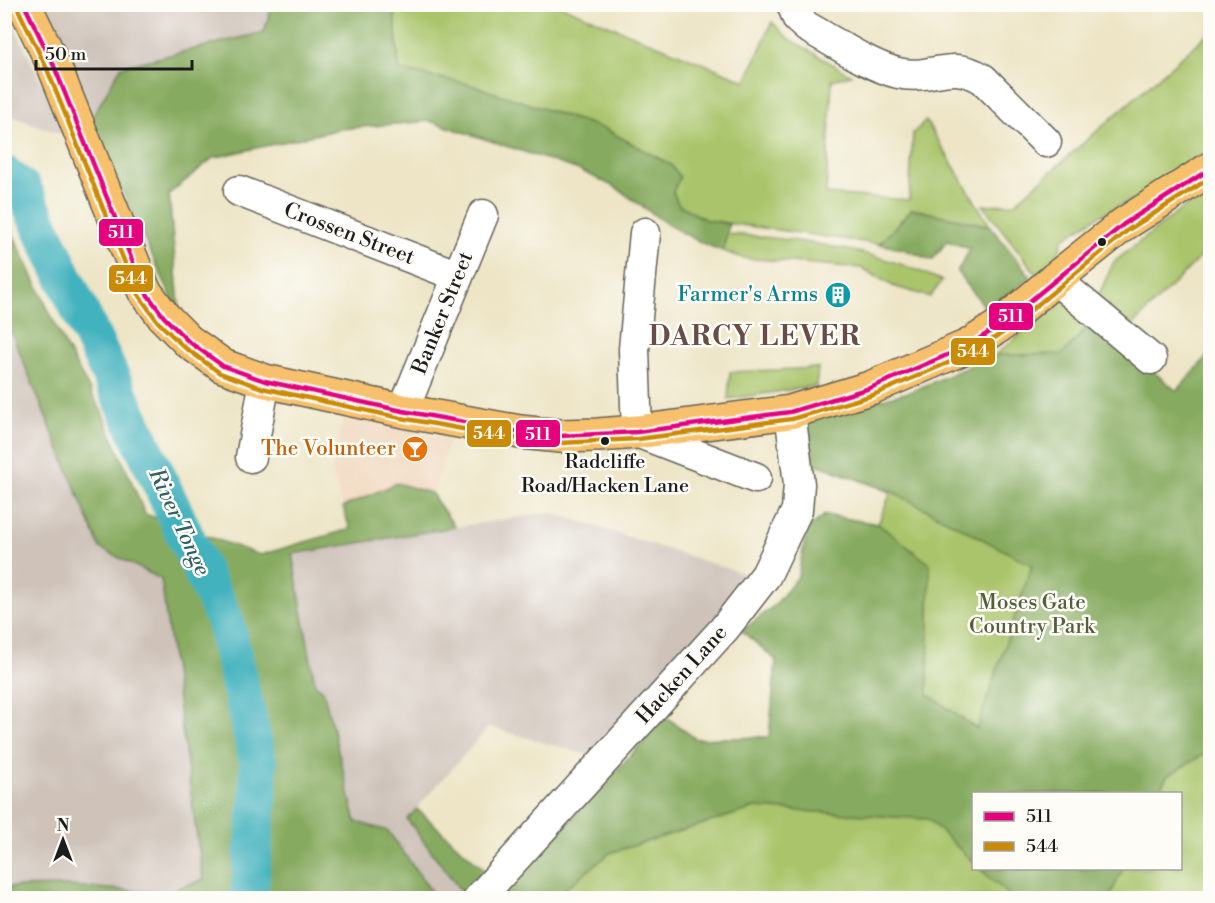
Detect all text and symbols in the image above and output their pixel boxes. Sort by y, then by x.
scale bar [36,33,192,71]
text: 50 m [45,43,87,66]
street label: Crossen Street [280,197,419,271]
line badge: 511 [98,218,144,247]
text: 511 [108,223,134,243]
unlabelled marker [1096,236,1108,248]
street label: Banker Street [406,247,480,379]
line badge: 544 [108,264,154,293]
text: 544 [115,269,147,289]
building icon: Farmer's Arms [823,280,853,310]
place label: Farmer's Arms [678,282,818,308]
line badge: 511 [988,302,1034,331]
text: 511 [998,307,1024,327]
district label: DARCY LEVER [649,320,861,354]
line badge: 544 [950,337,996,366]
text: 544 [957,342,989,362]
line badge: 544 [466,419,512,448]
line badge: 511 [515,419,561,448]
text: 544 [473,424,505,444]
text: 511 [525,425,551,445]
bar icon: The Volunteer [400,434,430,464]
marker: Radcliffe Road/Hacken Lane [599,435,611,447]
place label: The Volunteer [261,436,396,462]
place label: Radcliffe Road/Hacken Lane [521,450,689,499]
water label: River Tonge [142,463,216,580]
park label: Moses Gate Country Park [969,590,1096,640]
street label: Hacken Lane [631,620,733,730]
legend [972,792,1182,870]
text: 511 [1026,805,1052,828]
north arrow [33,810,93,870]
text: N [57,816,70,836]
text: 544 [1026,835,1058,858]

